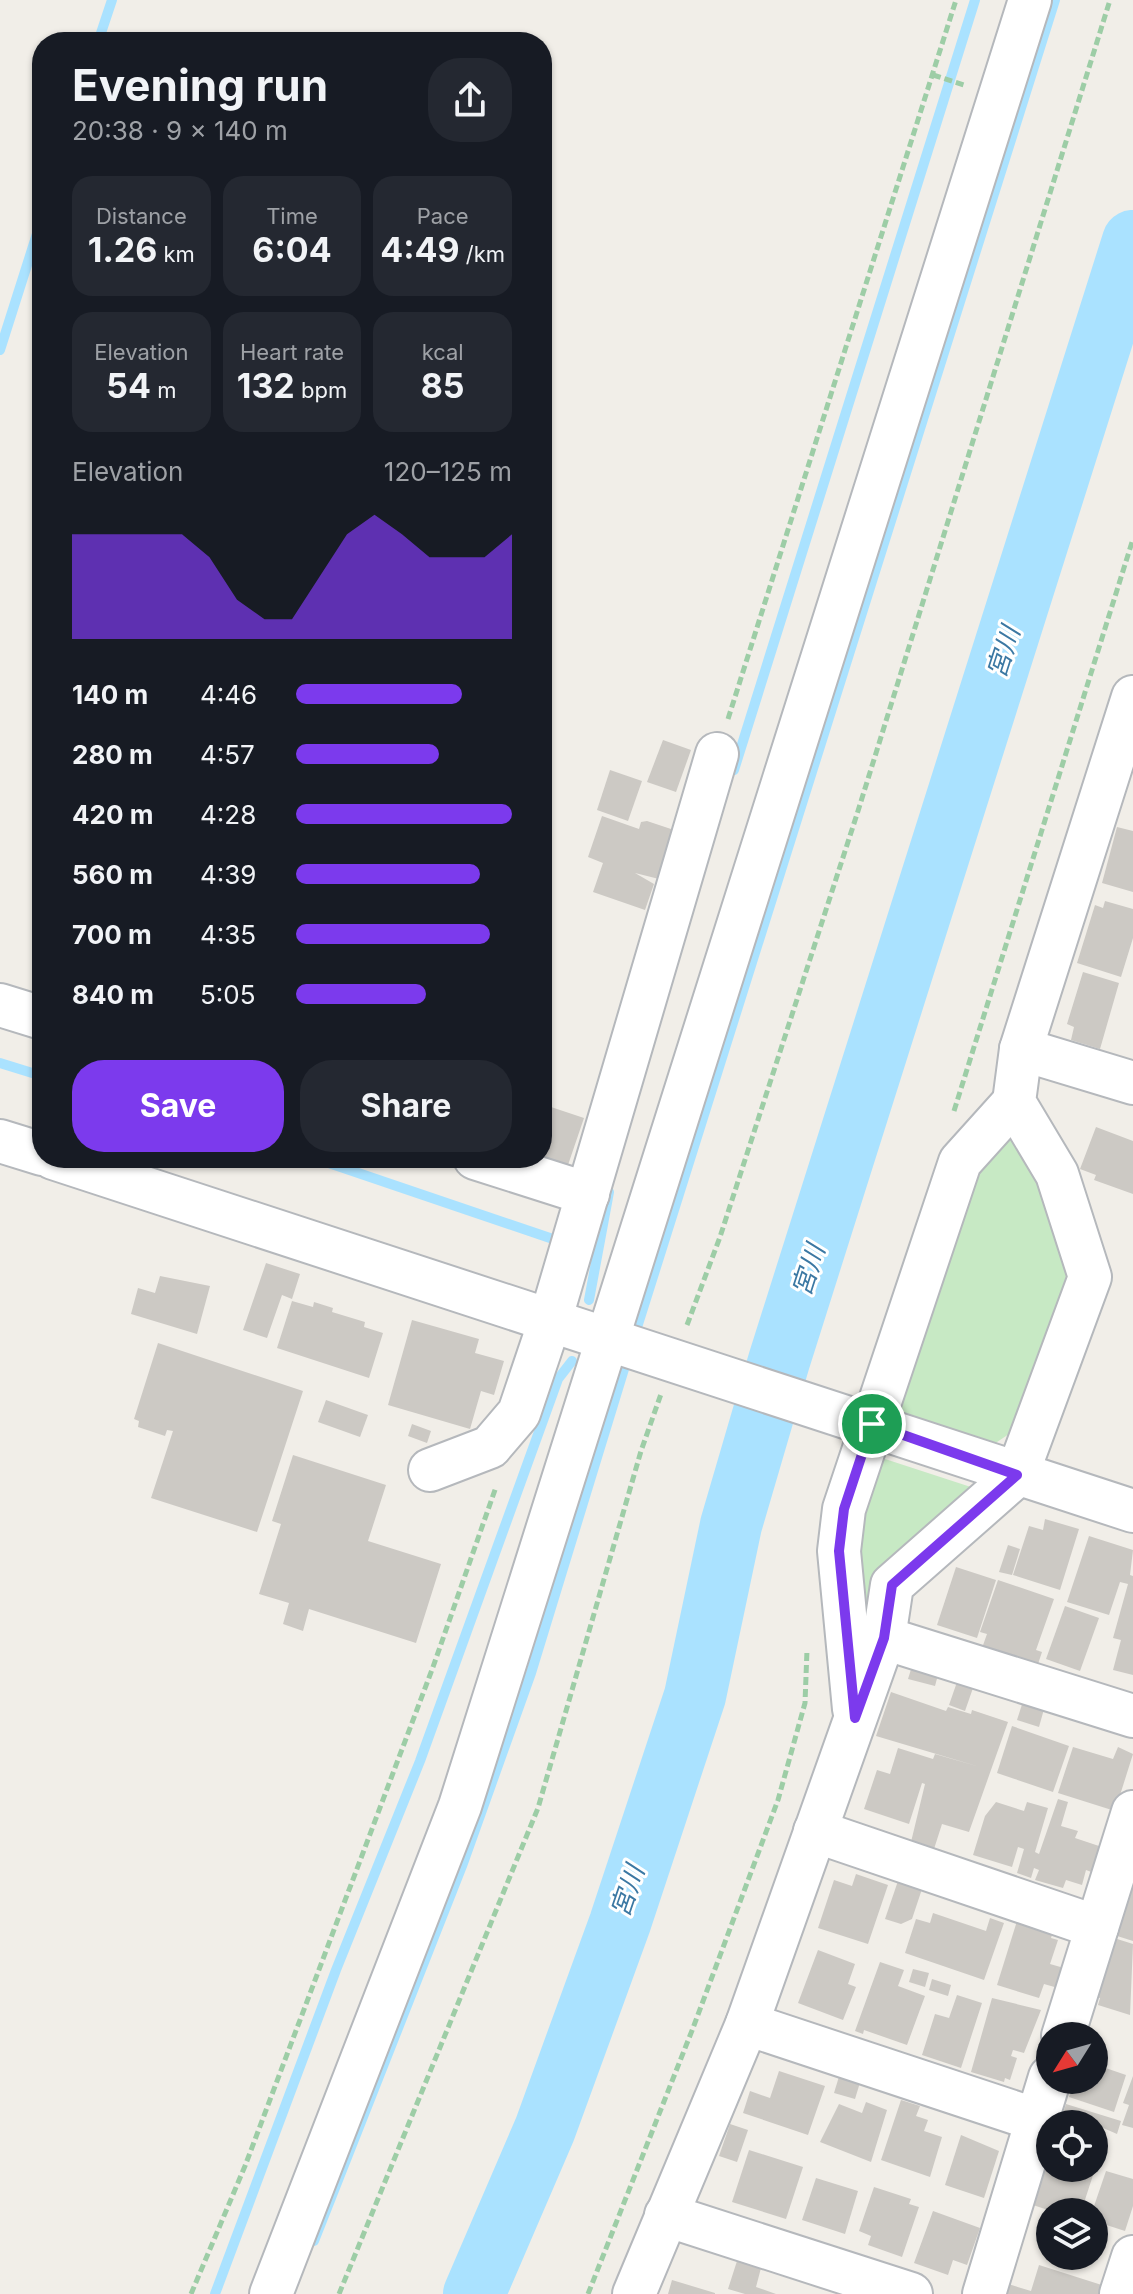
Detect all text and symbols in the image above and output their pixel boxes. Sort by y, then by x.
text: Evening run [72,58,328,112]
button: share [428,58,512,142]
text: 20:38 · 9 × 140 m [72,115,288,146]
text: Distance [96,203,187,229]
text: Time [266,203,318,229]
text: Pace [417,203,469,229]
text: 1.26 [88,229,157,270]
text: 6:04 [252,229,332,270]
text: 4:49 [380,229,460,270]
text: km [157,241,195,267]
text: /km [460,241,505,267]
text: Elevation [94,339,188,365]
text: Heart rate [240,339,344,365]
text: kcal [422,339,464,365]
text: 54 [106,365,151,406]
text: 132 [237,365,295,406]
text: 85 [421,365,465,406]
text: m [151,377,176,403]
text: bpm [295,377,347,403]
text: Elevation [72,456,183,487]
text: 120–125 m [384,456,512,487]
water label: 宮川 [980,620,1027,682]
text: 140 m [72,679,148,710]
text: 4:46 [200,679,257,710]
text: 280 m [72,739,153,770]
text: 4:57 [200,739,255,770]
text: 420 m [72,799,153,830]
text: 4:28 [200,799,256,830]
text: 560 m [72,859,153,890]
text: 4:39 [200,859,256,890]
text: 700 m [72,919,152,950]
text: 4:35 [200,919,256,950]
text: 840 m [72,979,154,1010]
text: 5:05 [200,979,256,1010]
button: Save [72,1060,284,1152]
button: Share [300,1060,512,1152]
water label: 宮川 [785,1238,832,1300]
pin [838,1390,906,1458]
icon: arrive [850,1402,894,1446]
water label: 宮川 [604,1859,651,1921]
north arrow [1036,2022,1108,2094]
map controls [1036,2022,1108,2270]
button: locate [1036,2110,1108,2182]
button: layers [1036,2198,1108,2270]

